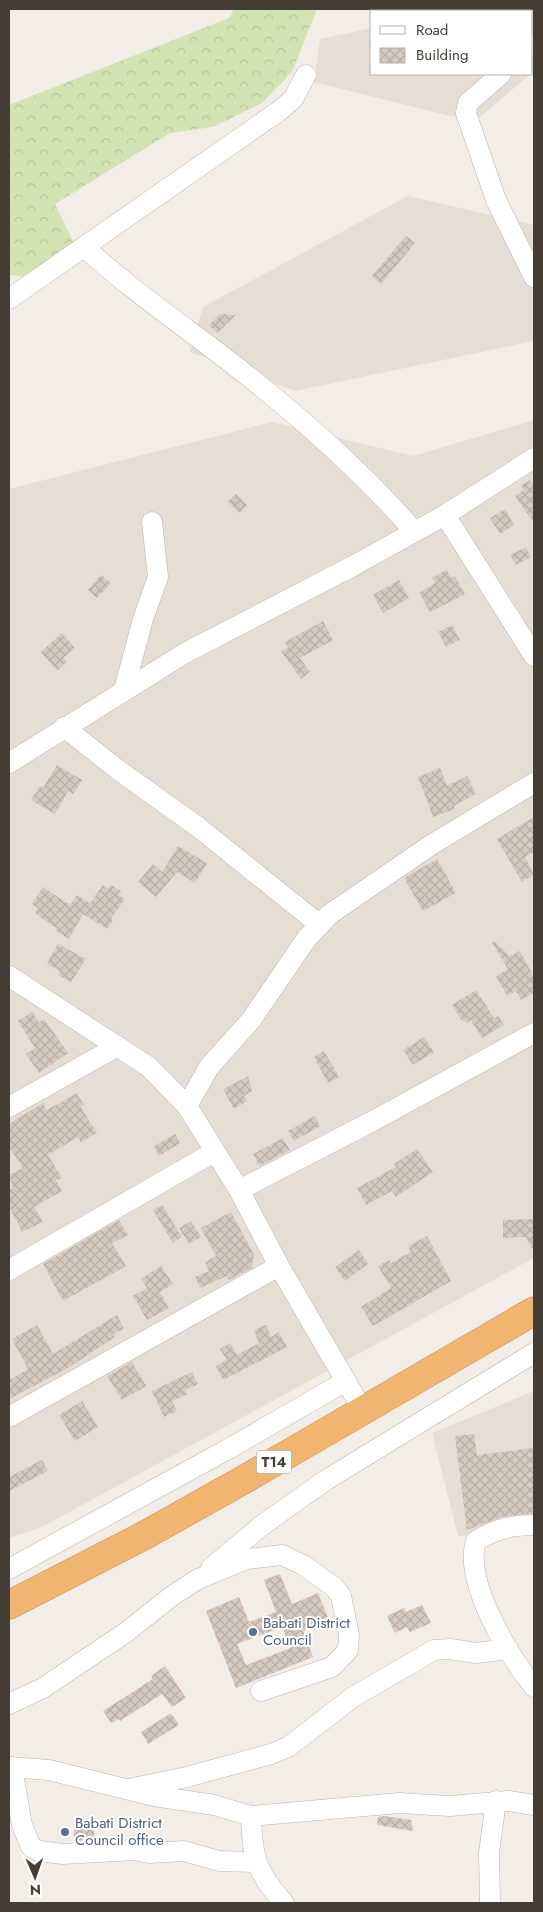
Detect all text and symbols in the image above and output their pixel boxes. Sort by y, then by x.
legend [370,10,533,75]
text: Road [416,19,448,41]
text: Building [416,44,468,66]
road number: T14 [256,1450,292,1474]
place label: Babati District Council [263,1612,350,1651]
marker: Babati District Council [247,1626,259,1638]
place label: Babati District Council office [75,1812,164,1851]
marker: Babati District Council office [59,1826,71,1838]
north arrow [10,1852,60,1902]
text: N [30,1880,41,1900]

